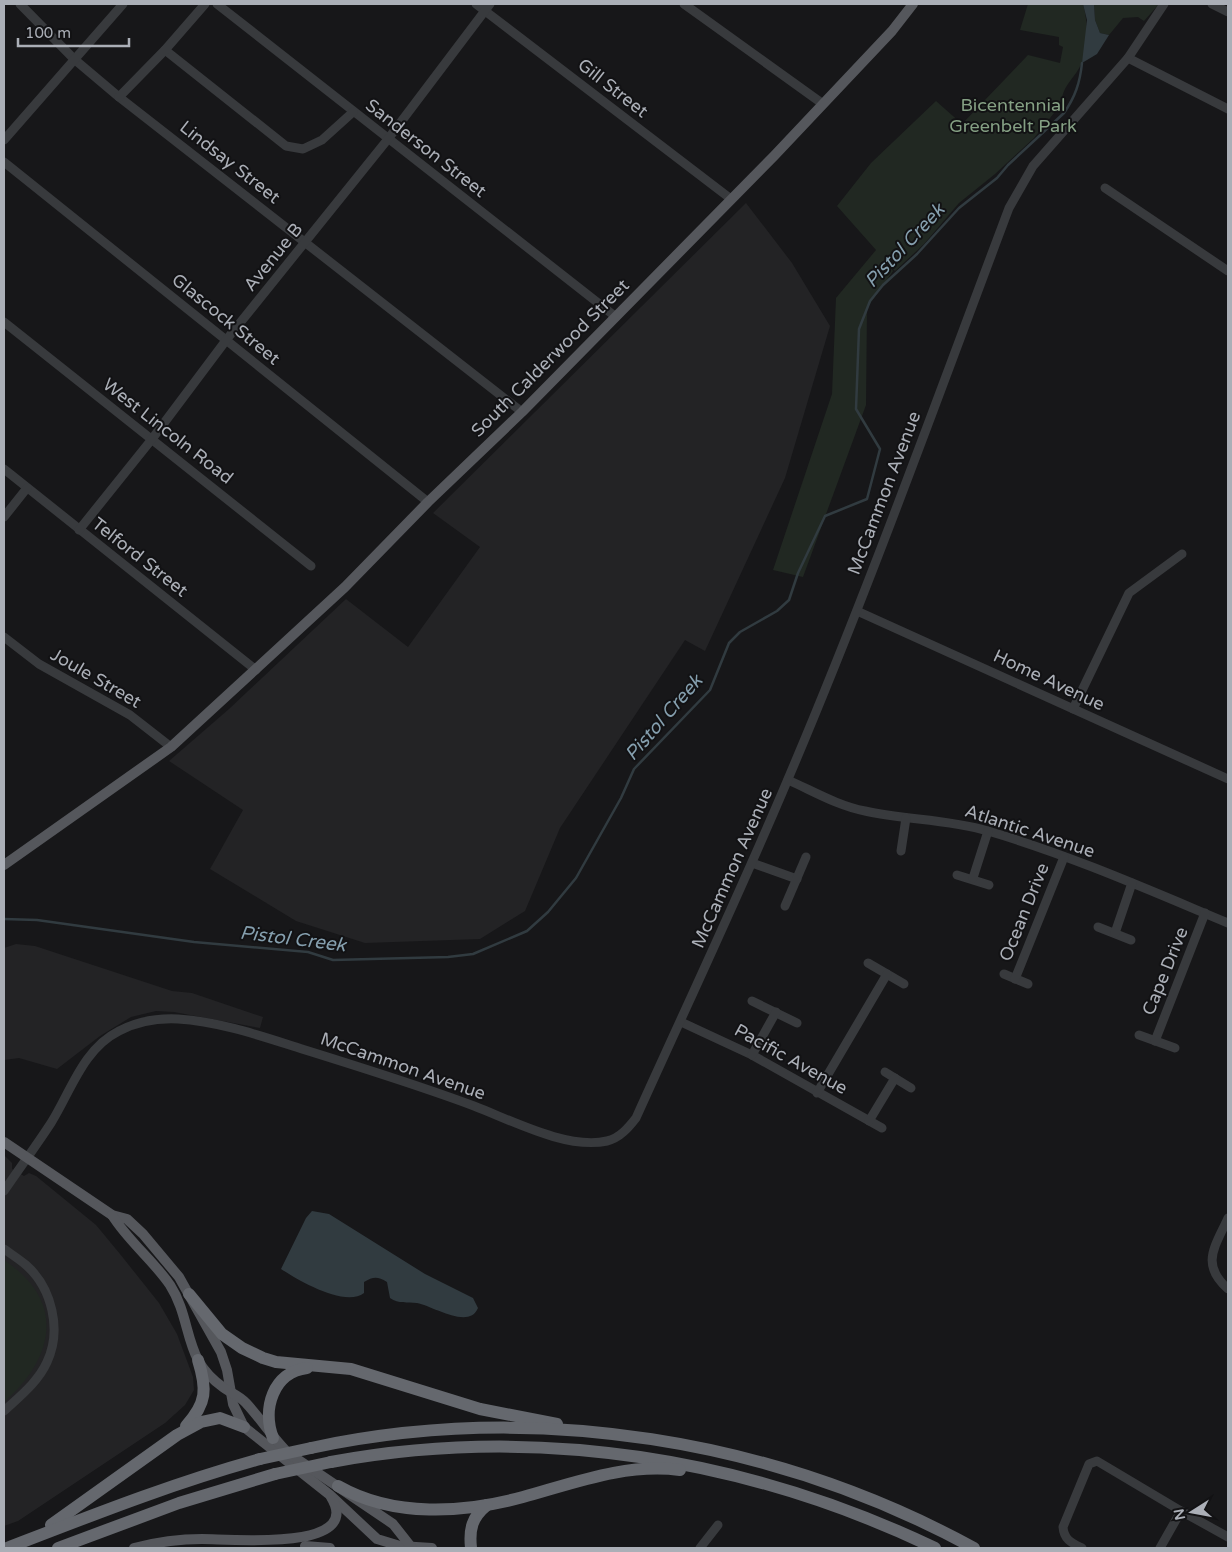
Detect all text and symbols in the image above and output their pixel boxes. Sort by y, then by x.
scale bar [18,15,129,47]
text: 100 m [25,24,71,42]
street label: Gill Street [573,54,653,122]
street label: Sanderson Street [361,94,491,202]
park label: Bicentennial Greenbelt Park [949,94,1077,137]
street label: Lindsay Street [175,116,285,208]
water label: Pistol Creek [860,198,950,292]
street label: Avenue B [239,218,307,296]
street label: Glascock Street [167,269,285,369]
street label: South Calderwood Street [466,274,634,442]
street label: West Lincoln Road [98,373,238,489]
street label: McCammon Avenue [843,408,925,578]
street label: Telford Street [88,513,193,601]
street label: Joule Street [47,643,145,713]
street label: Home Avenue [990,645,1108,715]
water label: Pistol Creek [620,669,708,765]
street label: McCammon Avenue [687,784,777,952]
street label: Atlantic Avenue [962,800,1098,862]
street label: Ocean Drive [994,860,1054,964]
water label: Pistol Creek [239,922,349,957]
street label: Cape Drive [1137,924,1193,1018]
street label: Pacific Avenue [731,1019,851,1099]
street label: McCammon Avenue [318,1027,488,1105]
north arrow [1167,1487,1217,1537]
text: N [1170,1507,1189,1522]

